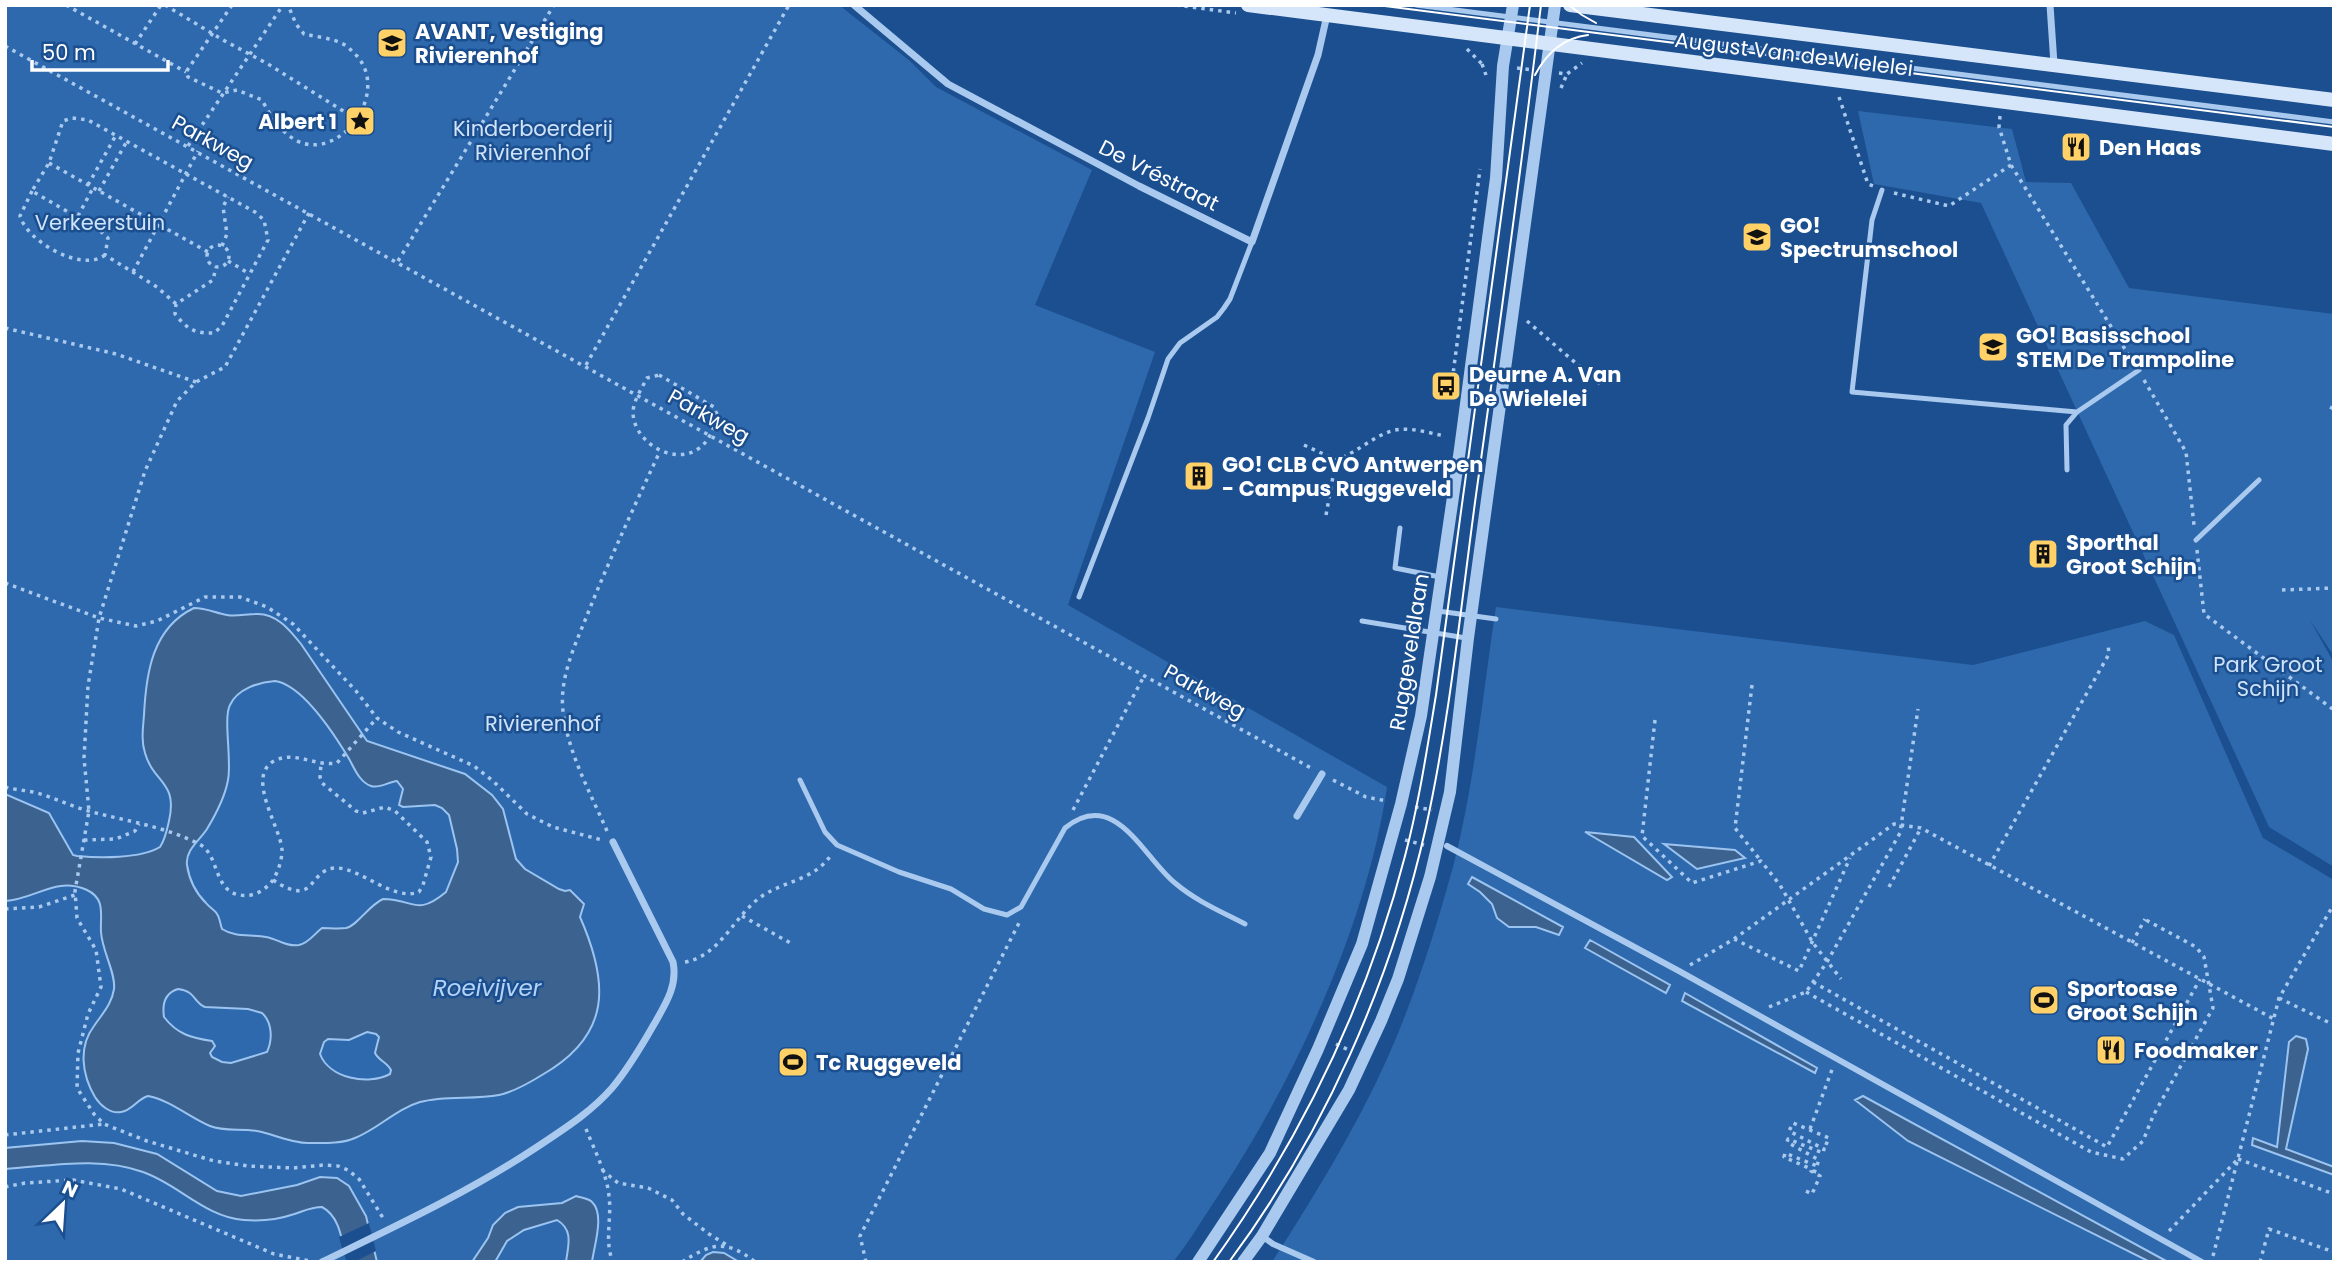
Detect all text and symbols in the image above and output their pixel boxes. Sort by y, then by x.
place label: AVANT, Vestiging Rivierenhof [415,17,604,70]
street label: August Van de Wielelei [1673,25,1915,83]
school or university icon: AVANT, Vestiging Rivierenhof [375,26,409,60]
scale bar [32,28,168,72]
text: 50 m [42,38,96,67]
place icon: Albert 1 [343,104,377,138]
place label: Albert 1 [258,107,337,136]
street label: Parkweg [167,108,259,176]
park label: Kinderboerderij Rivierenhof [453,114,613,167]
restaurant icon: Den Haas [2059,130,2093,164]
street label: De Vréstraat [1094,132,1224,218]
place label: Den Haas [2099,133,2201,162]
park label: Verkeerstuin [35,208,165,237]
place label: GO! Spectrumschool [1780,211,1958,264]
school or university icon: GO! Spectrumschool [1740,220,1774,254]
place label: GO! Basisschool STEM De Trampoline [2016,321,2234,374]
school or university icon: GO! Basisschool STEM De Trampoline [1976,330,2010,364]
place label: Deurne A. Van De Wielelei [1469,360,1621,413]
bus stop icon: Deurne A. Van De Wielelei [1429,369,1463,403]
street label: Parkweg [663,382,755,450]
place label: GO! CLB CVO Antwerpen - Campus Ruggeveld [1222,450,1483,503]
building icon: GO! CLB CVO Antwerpen - Campus Ruggeveld [1182,459,1216,493]
place label: Sporthal Groot Schijn [2066,528,2197,581]
building icon: Sporthal Groot Schijn [2026,537,2060,571]
street label: Ruggeveldlaan [1382,571,1436,733]
park label: Park Groot Schijn [2213,650,2323,703]
street label: Parkweg [1159,657,1251,725]
park label: Rivierenhof [485,709,601,738]
water label: Roeivijver [433,972,543,1004]
place label: Sportoase Groot Schijn [2067,974,2198,1027]
sports icon: Sportoase Groot Schijn [2027,983,2061,1017]
restaurant icon: Foodmaker [2094,1033,2128,1067]
place label: Foodmaker [2134,1036,2258,1065]
sports icon: Tc Ruggeveld [776,1045,810,1079]
place label: Tc Ruggeveld [816,1048,961,1077]
north arrow [28,1169,98,1239]
text: N [58,1174,82,1204]

